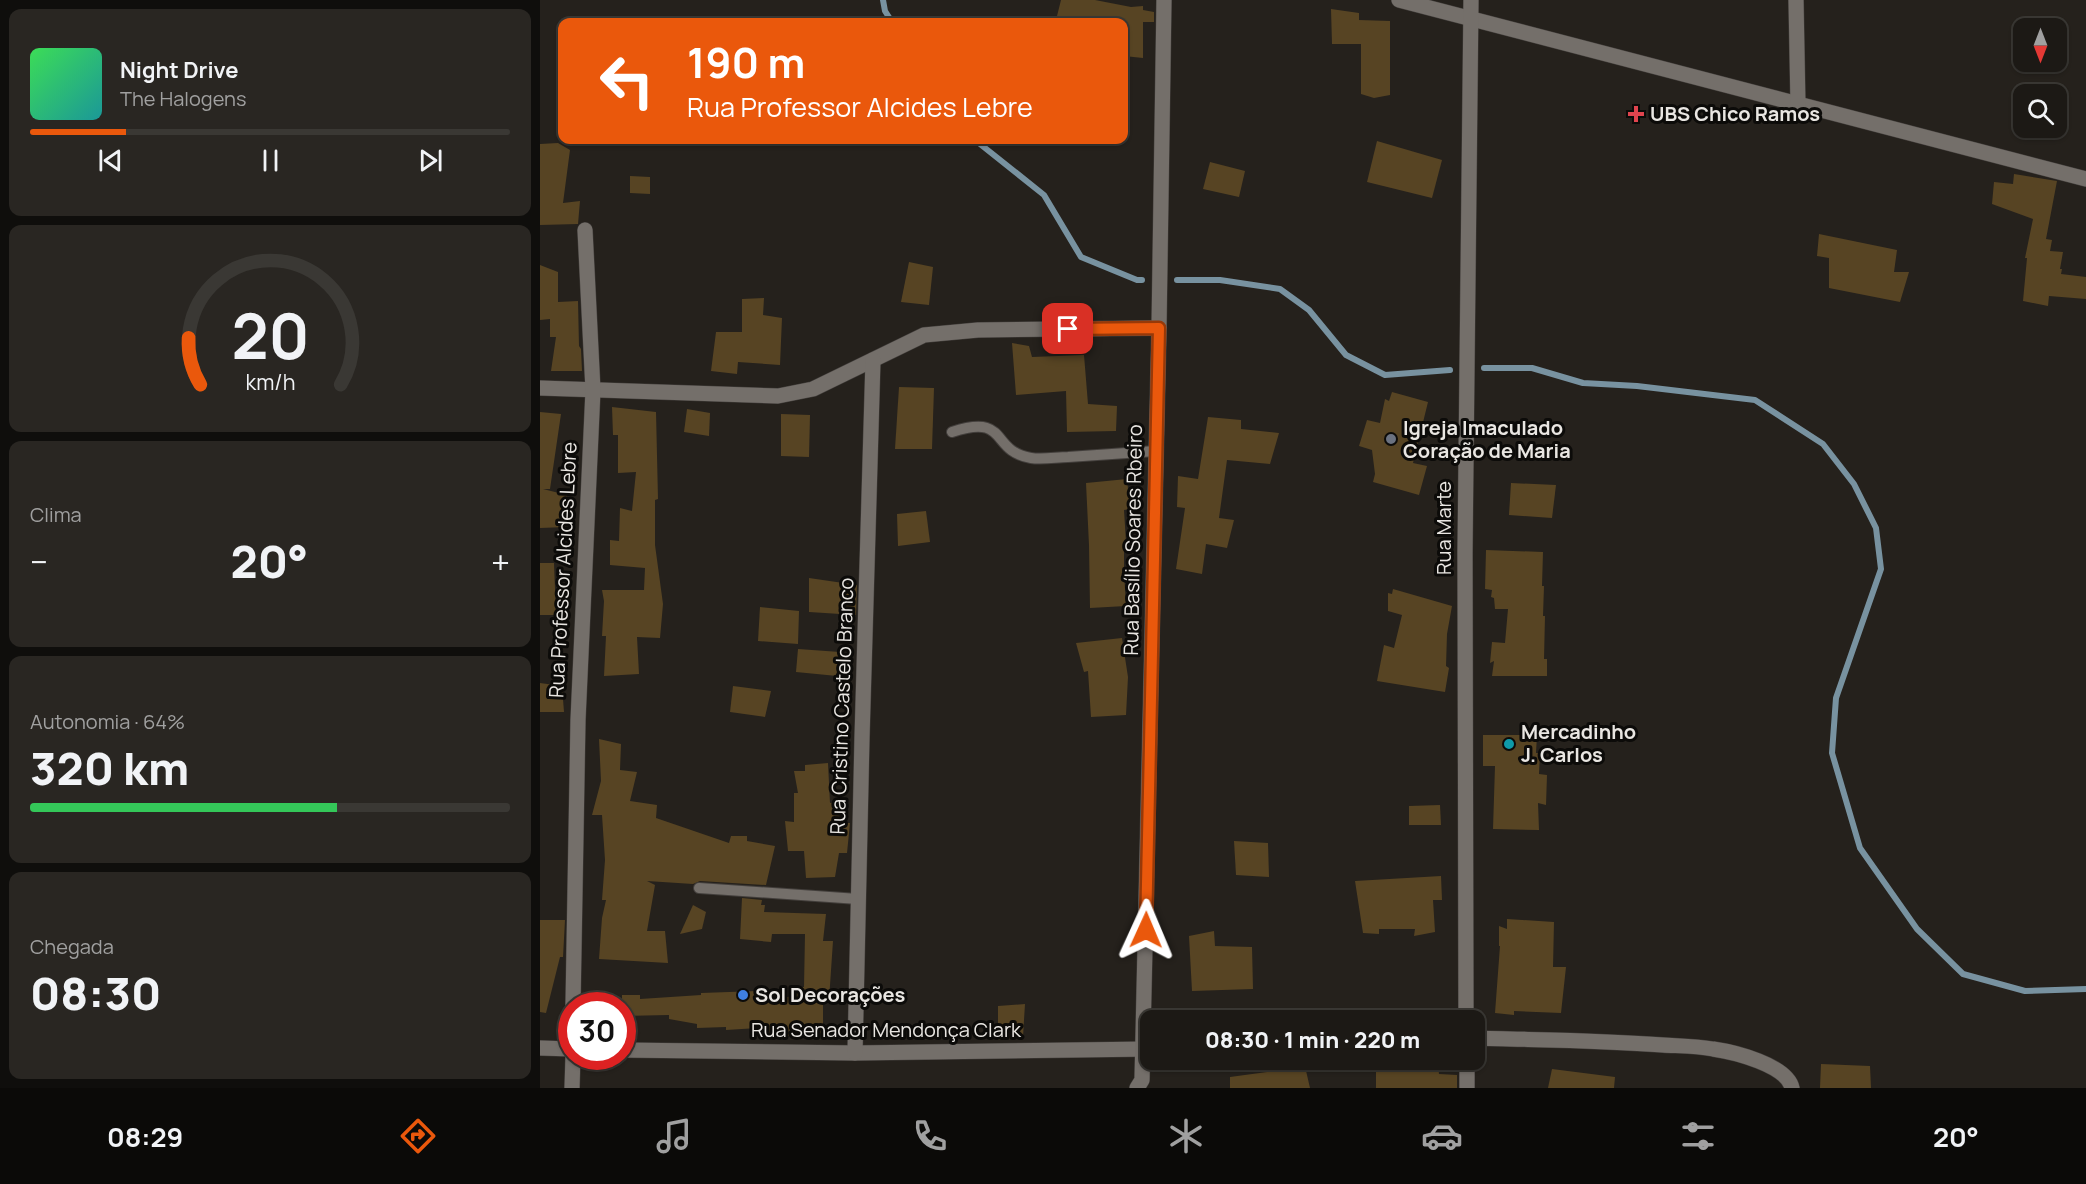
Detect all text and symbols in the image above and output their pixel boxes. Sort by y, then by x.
north arrow [2013,18,2067,72]
map controls [2013,18,2067,138]
text: 190 m [687,33,805,91]
icon: left [588,42,666,120]
text: Night Drive [120,55,239,85]
button: search [2013,84,2067,138]
text: The Halogens [120,85,246,112]
text: Rua Professor Alcides Lebre [687,88,1033,125]
place label: UBS Chico Ramos [1650,100,1820,127]
marker: UBS Chico Ramos [1627,105,1645,123]
icon: previous [94,144,127,177]
icon: pause [254,144,287,177]
icon: next [414,144,447,177]
text: 20 [231,292,309,378]
pin [1042,303,1093,354]
icon: arrive [1051,312,1084,345]
text: km/h [245,368,295,397]
place label: Igreja Imaculado Coração de Maria [1403,414,1571,464]
street label: Rua Basílio Soares Rbeiro [1117,424,1148,656]
marker: Igreja Imaculado Coração de Maria [1384,432,1398,446]
street label: Rua Professor Alcides Lebre [542,441,583,699]
street label: Rua Marte [1430,481,1457,575]
text: Clima [30,501,82,528]
text: 20° [231,530,308,592]
text: − [30,539,48,584]
text: + [491,539,510,584]
street label: Rua Cristino Castelo Branco [824,577,859,835]
text: Autonomia · 64% [30,708,185,735]
place label: Mercadinho J. Carlos [1521,718,1636,768]
text: 320 km [30,737,189,799]
marker: Mercadinho J. Carlos [1502,737,1516,751]
position arrow [1114,898,1178,962]
text: Chegada [30,933,114,960]
text: 08:30 [30,962,161,1024]
place label: Sol Decorações [755,981,906,1008]
marker: Sol Decorações [736,988,750,1002]
speed limit sign: 30 [558,992,636,1070]
street label: Rua Senador Mendonça Clark [751,1016,1022,1043]
text: 08:30 · 1 min · 220 m [1205,1025,1420,1055]
icon: directions [397,1115,439,1157]
icon: music [653,1115,695,1157]
icon: phone [909,1115,951,1157]
icon: climate [1165,1115,1207,1157]
icon: car [1421,1115,1463,1157]
icon: filters [1677,1115,1719,1157]
text: 08:29 [107,1118,183,1155]
text: 20° [1933,1118,1979,1155]

